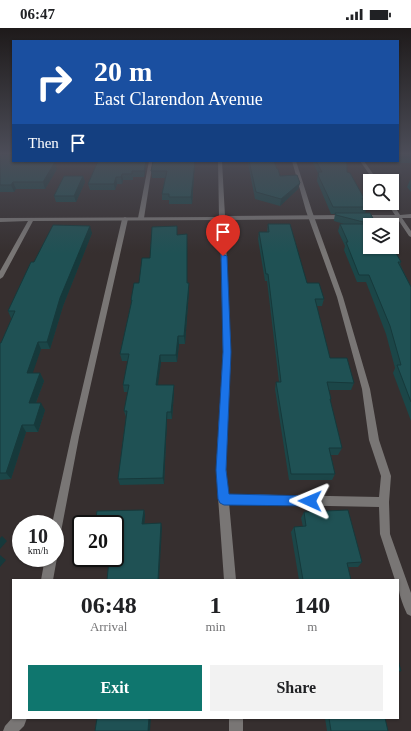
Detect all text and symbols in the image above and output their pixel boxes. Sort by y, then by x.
text: 06:47 [20,6,55,22]
icon: right [28,56,80,108]
text: 20 m [94,56,152,87]
text: East Clarendon Avenue [94,89,263,109]
icon: arrive [67,132,89,154]
text: Then [28,135,59,151]
map controls [363,174,399,254]
button: search [363,174,399,210]
pin [206,215,240,256]
button: layers [363,218,399,254]
icon: arrive [212,221,234,243]
position arrow [289,480,331,522]
speed limit sign: 20 [72,515,124,567]
text: 10 [28,525,48,547]
text: km/h [28,545,48,556]
text: 06:48 [81,592,137,618]
text: 1 [209,592,221,618]
text: 140 [294,592,330,618]
text: Arrival [90,619,127,634]
text: min [205,619,226,634]
text: m [307,619,317,634]
button: Exit [28,665,202,711]
button: Share [210,665,383,711]

